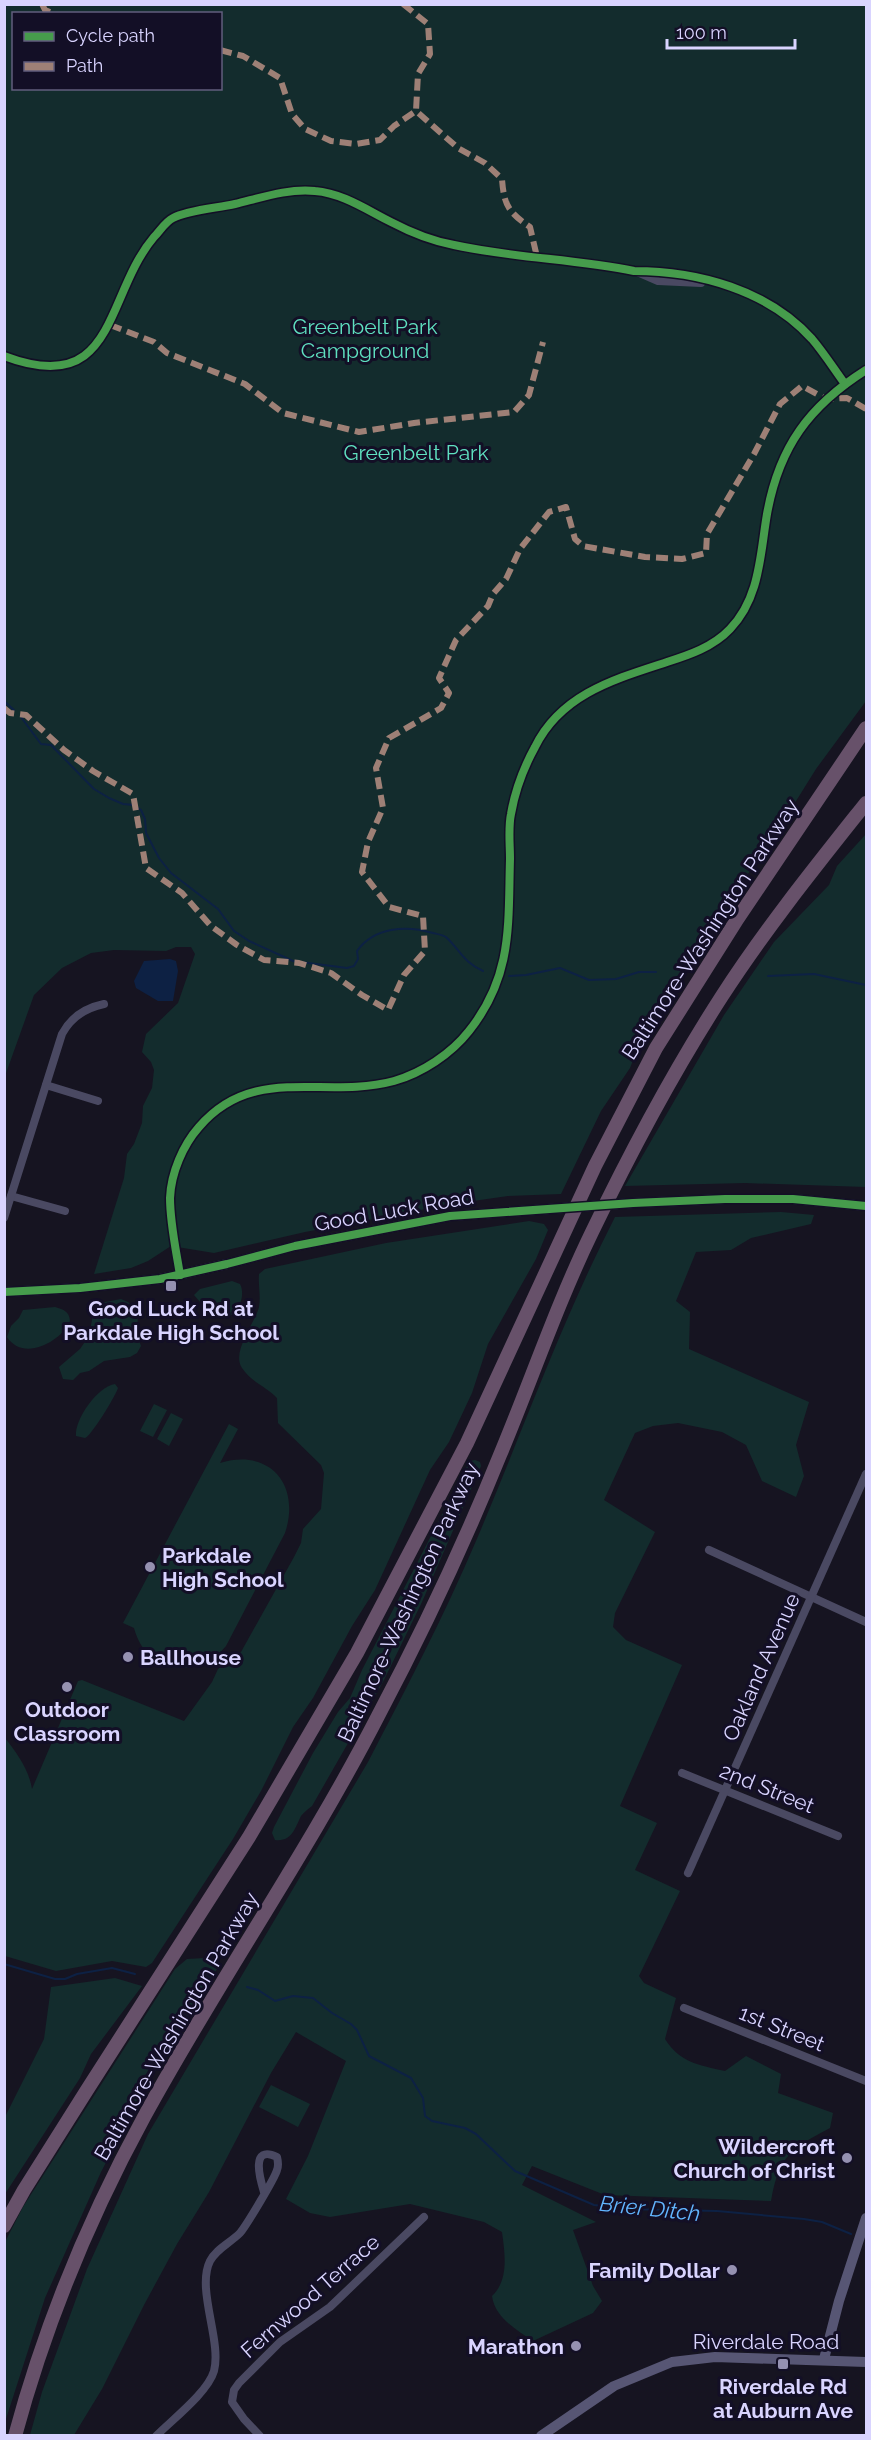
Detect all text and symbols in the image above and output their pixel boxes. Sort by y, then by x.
legend [12,12,222,90]
scale bar [667,12,794,50]
text: 100 m [676,22,727,43]
text: Cycle path [66,25,155,46]
text: Path [66,55,103,76]
park label: Greenbelt Park Campground [292,314,438,363]
park label: Greenbelt Park [343,440,489,465]
street label: Baltimore-Washington Parkway [616,794,804,1064]
street label: Good Luck Road [312,1184,476,1236]
marker: Good Luck Rd at Parkdale High School [164,1279,178,1293]
place label: Good Luck Rd at Parkdale High School [63,1296,279,1345]
street label: Baltimore-Washington Parkway [332,1458,484,1746]
place label: Parkdale High School [162,1543,284,1592]
marker: Parkdale High School [143,1560,157,1574]
street label: Oakland Avenue [717,1589,805,1745]
place label: Ballhouse [140,1645,241,1670]
marker: Ballhouse [121,1650,135,1664]
marker: Outdoor Classroom [60,1680,74,1694]
place label: Outdoor Classroom [14,1697,120,1746]
street label: 2nd Street [716,1758,818,1818]
street label: Baltimore-Washington Parkway [89,1887,263,2165]
street label: 1st Street [736,2000,828,2056]
place label: Wildercroft Church of Christ [673,2134,835,2183]
marker: Wildercroft Church of Christ [840,2151,854,2165]
water label: Brier Ditch [598,2190,702,2226]
street label: Fernwood Terrace [236,2229,384,2363]
place label: Family Dollar [588,2258,720,2283]
marker: Family Dollar [725,2263,739,2277]
street label: Riverdale Road [693,2329,839,2354]
place label: Marathon [468,2334,564,2359]
marker: Marathon [569,2339,583,2353]
marker: Riverdale Rd at Auburn Ave [776,2357,790,2371]
place label: Riverdale Rd at Auburn Ave [713,2374,853,2423]

